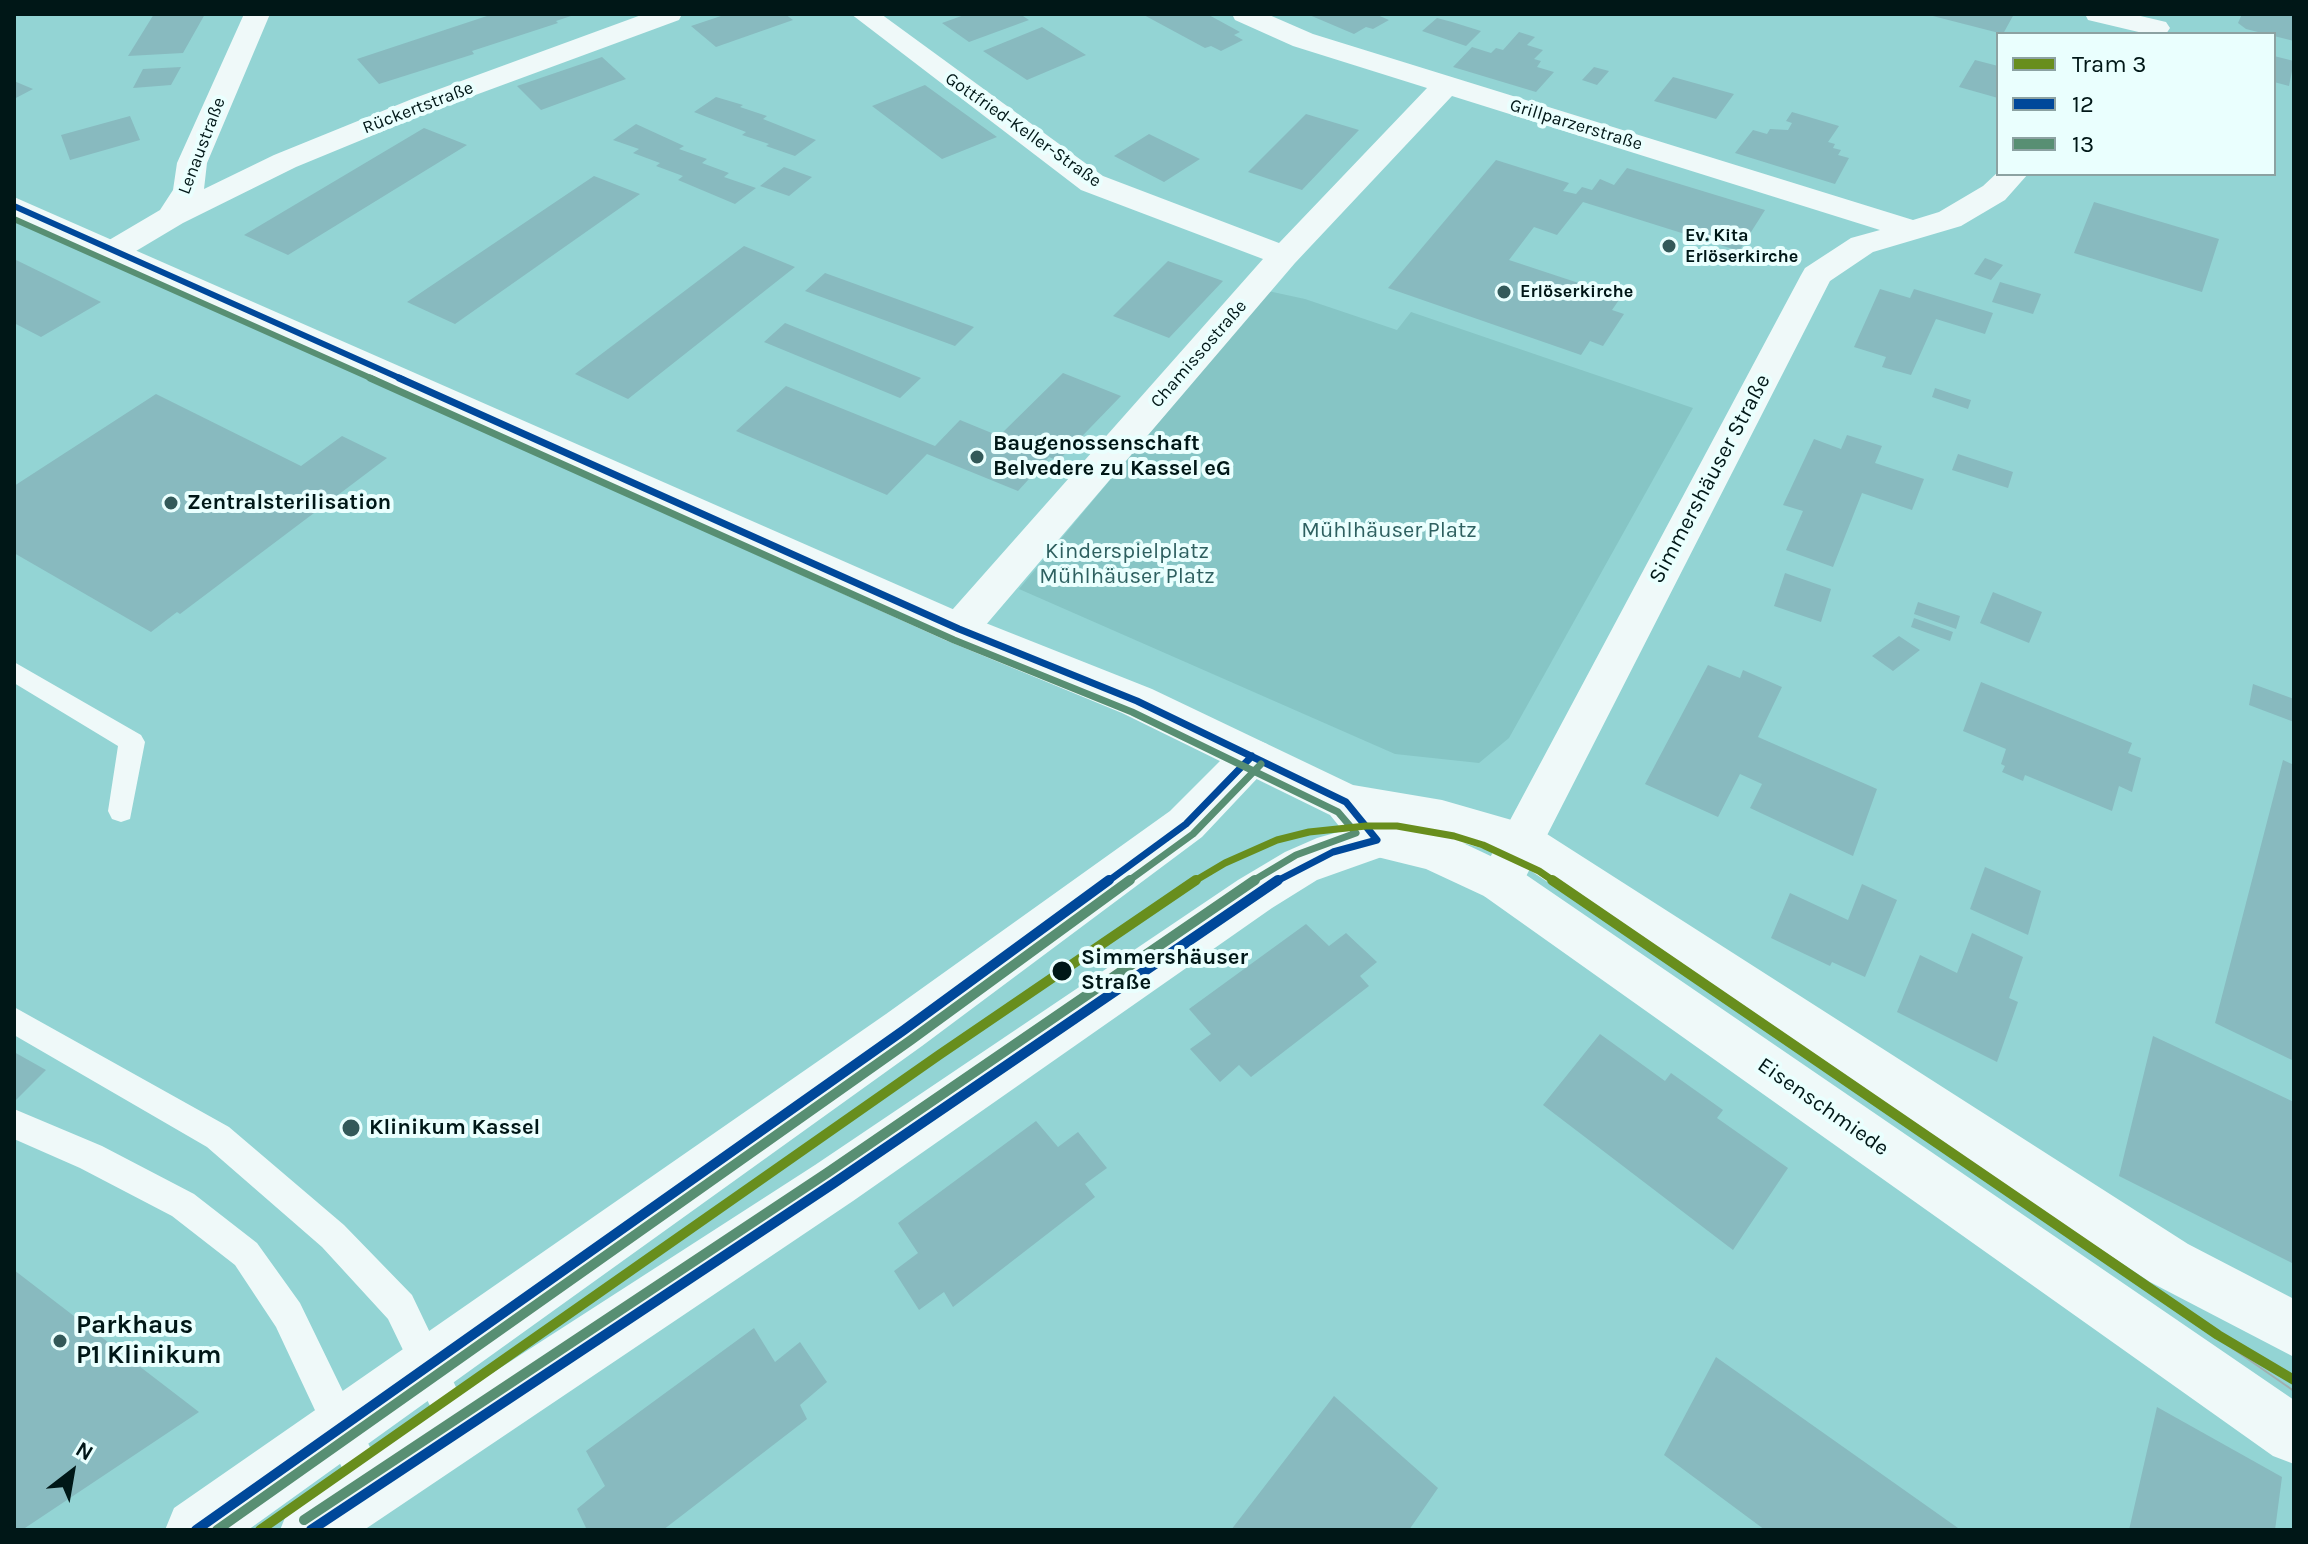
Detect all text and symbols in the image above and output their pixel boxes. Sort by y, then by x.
legend [1996,32,2276,176]
text: Tram 3 [2072,50,2146,78]
street label: Gottfried-Keller-Straße [941,68,1105,192]
street label: Rückertstraße [360,77,476,139]
text: 12 [2072,90,2094,118]
street label: Lenaustraße [174,94,230,198]
street label: Grillparzerstraße [1507,95,1645,155]
text: 13 [2072,130,2094,158]
place label: Ev. Kita Erlöserkirche [1685,225,1798,268]
marker: Ev. Kita Erlöserkirche [1660,237,1678,255]
place label: Erlöserkirche [1520,281,1633,303]
marker: Erlöserkirche [1495,283,1513,301]
street label: Chamissostraße [1146,296,1252,412]
street label: Simmershäuser Straße [1644,370,1776,588]
place label: Baugenossenschaft Belvedere zu Kassel eG [993,431,1231,482]
marker: Baugenossenschaft Belvedere zu Kassel eG [968,448,986,466]
place label: Zentralsterilisation [187,490,391,516]
marker: Zentralsterilisation [162,494,180,512]
park label: Mühlhäuser Platz [1301,518,1477,544]
park label: Kinderspielplatz Mühlhäuser Platz [1039,539,1215,590]
place label: Simmershäuser Straße [1081,945,1248,996]
marker: Simmershäuser Straße [1050,959,1074,983]
street label: Eisenschmiede [1752,1052,1894,1162]
place label: Klinikum Kassel [369,1115,540,1141]
marker: Klinikum Kassel [340,1117,362,1139]
place label: Parkhaus P1 Klinikum [76,1310,221,1372]
marker: Parkhaus P1 Klinikum [51,1332,69,1350]
north arrow [32,1432,112,1512]
text: N [71,1436,98,1467]

